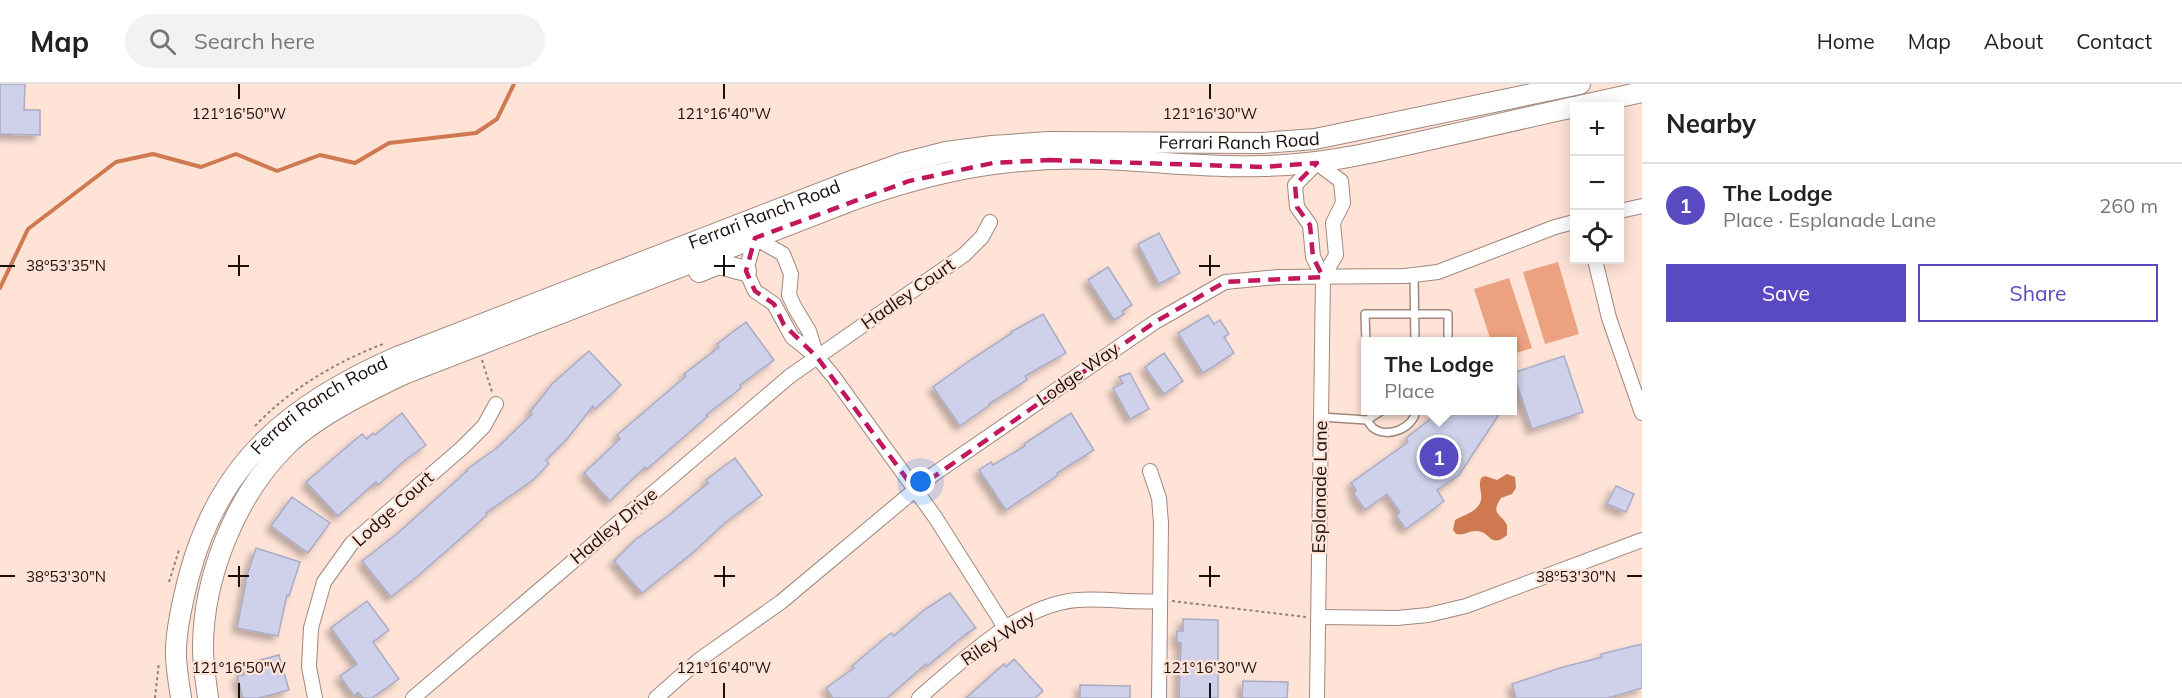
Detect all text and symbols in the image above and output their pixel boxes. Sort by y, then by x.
search box [125,14,545,68]
text: Map [30,24,89,59]
icon: search [146,25,179,58]
text: Search here [194,27,315,55]
text: Home [1817,28,1875,54]
text: Map [1908,28,1951,54]
text: About [1984,28,2043,54]
text: Contact [2076,28,2152,54]
map controls [1570,102,1624,264]
button: + [1570,102,1624,156]
text: 121°16'50"W [192,104,287,123]
text: 121°16'40"W [677,104,772,123]
text: 121°16'30"W [1163,104,1258,123]
text: Nearby [1666,107,1756,140]
street label: Ferrari Ranch Road [1159,127,1320,154]
button: − [1570,156,1624,210]
street label: Ferrari Ranch Road [685,174,843,254]
text: The Lodge [1723,179,1833,207]
text: 1 [1680,193,1692,218]
text: 260 m [2099,193,2158,218]
text: Place · Esplanade Lane [1723,207,1936,232]
button: locate [1570,210,1624,264]
street label: Hadley Court [856,253,959,334]
text: 38°53'35"N [26,256,106,275]
button: Save [1666,264,1906,322]
button: Share [1918,264,2158,322]
street label: Lodge Way [1032,337,1124,410]
popup [1361,337,1517,415]
text: The Lodge [1384,350,1494,378]
street label: Ferrari Ranch Road [246,351,391,459]
text: Place [1384,378,1435,403]
street label: Esplanade Lane [1307,420,1332,554]
pin: 1 [1420,434,1458,479]
street label: Lodge Court [347,466,438,551]
your location [906,467,935,496]
street label: Hadley Drive [565,482,662,569]
text: 38°53'30"N [26,567,106,586]
text: 38°53'30"N [1536,567,1616,586]
street label: Riley Way [956,604,1039,671]
text: 121°16'50"W [192,658,287,677]
text: 121°16'40"W [677,658,772,677]
text: 121°16'30"W [1163,658,1258,677]

